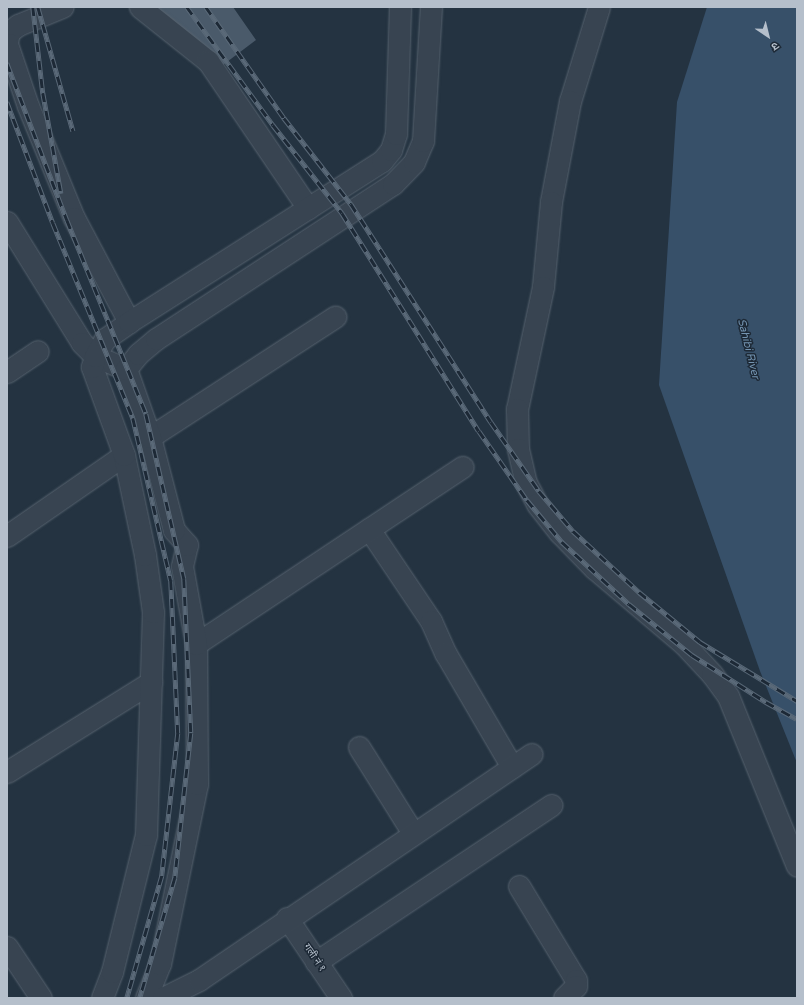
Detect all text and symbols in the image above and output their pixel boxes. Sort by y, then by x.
north arrow [748,16,788,56]
text: उ [769,39,782,53]
water label: Sahibi River [734,317,762,381]
street label: गली नं १ [300,942,328,974]

